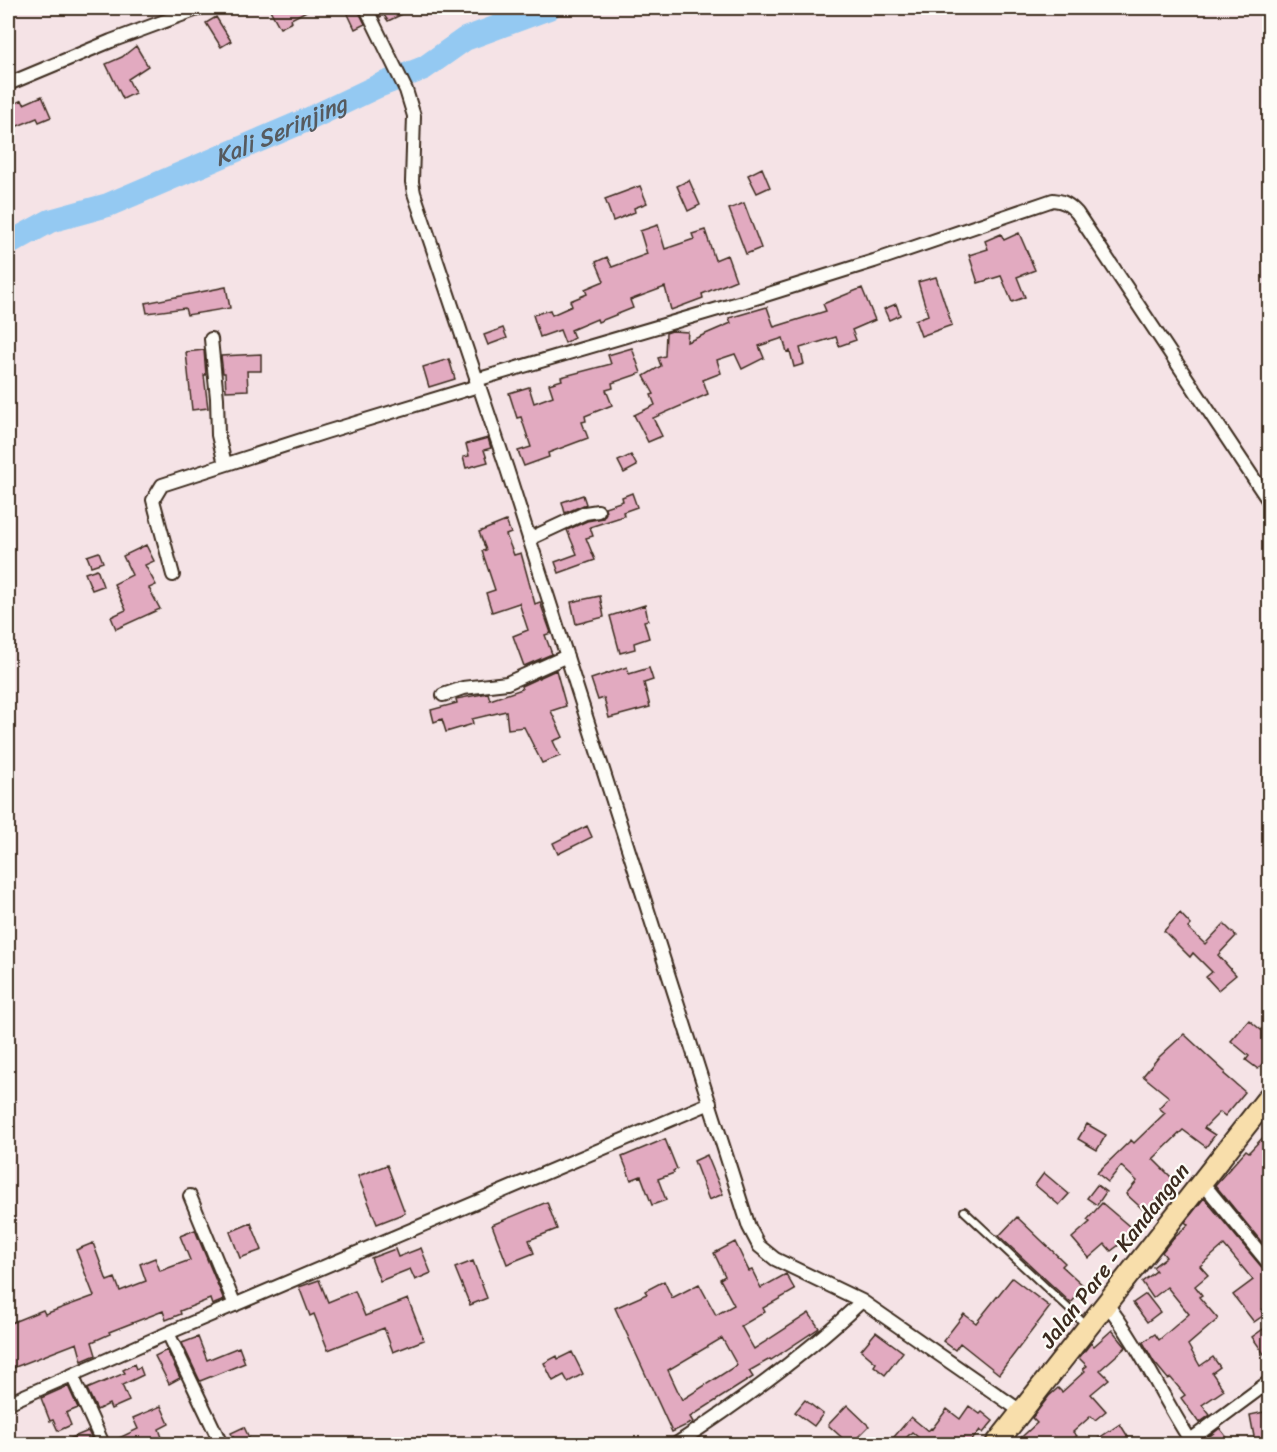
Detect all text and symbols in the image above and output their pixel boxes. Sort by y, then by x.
water label: Kali Serinjing [207,82,356,178]
street label: Jalan Pare - Kandangan [1029,1154,1200,1358]

